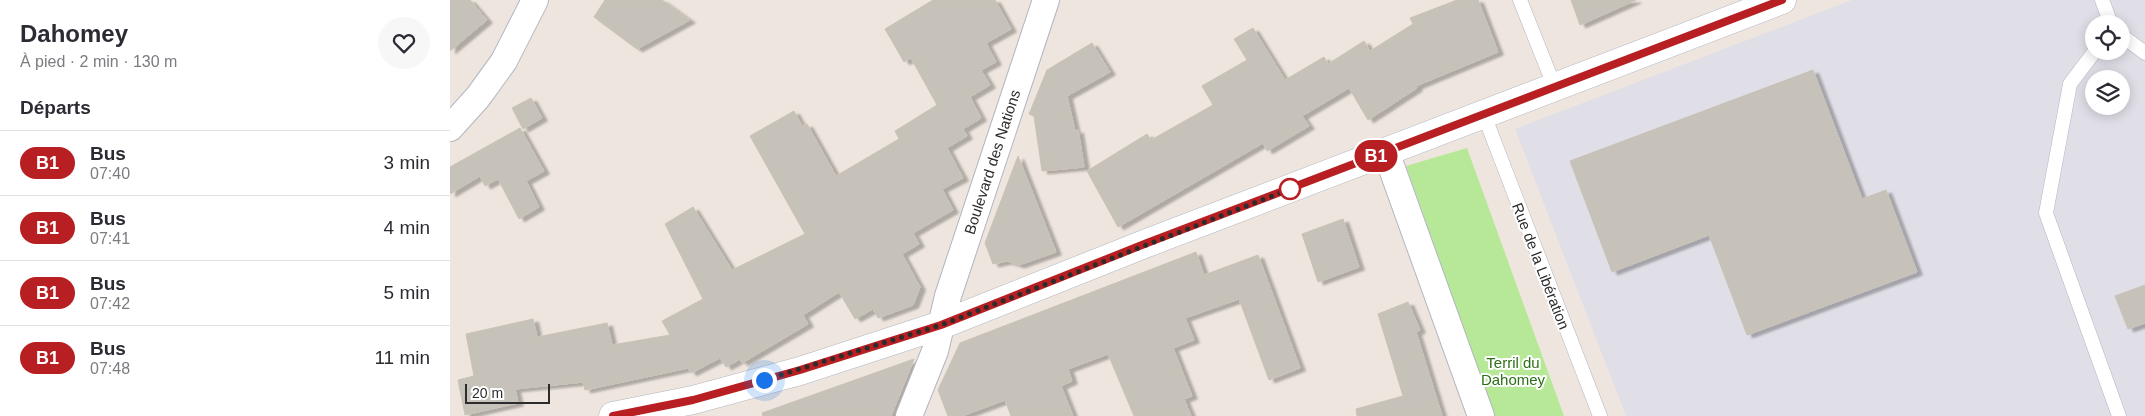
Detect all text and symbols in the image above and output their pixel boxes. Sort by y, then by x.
map controls [2085,15,2130,115]
button: locate [2085,15,2130,60]
button: heart [378,17,430,69]
text: Dahomey [20,20,128,47]
text: À pied · 2 min · 130 m [20,53,177,70]
button: layers [2085,70,2130,115]
street label: Boulevard des Nations [961,88,1023,236]
text: Départs [20,97,91,118]
line badge: B1 [1354,140,1398,172]
text: Bus [90,143,126,164]
text: B1 [1364,146,1388,166]
text: 3 min [384,152,430,173]
text: B1 [36,153,59,173]
text: 07:40 [90,165,130,182]
unlabelled marker [1279,178,1301,200]
street label: Rue de la Libération [1509,200,1573,332]
text: Bus [90,208,126,229]
text: 4 min [384,217,430,238]
text: B1 [36,218,59,238]
text: 07:41 [90,230,130,247]
text: Bus [90,273,126,294]
text: 5 min [384,282,430,303]
text: B1 [36,283,59,303]
text: 07:42 [90,295,130,312]
text: Bus [90,338,126,359]
text: 11 min [374,347,430,368]
text: B1 [36,348,59,368]
park label: Terril du Dahomey [1481,354,1546,388]
text: 07:48 [90,360,130,377]
your location [752,368,777,393]
scale bar [465,381,550,404]
text: 20 m [472,385,503,401]

